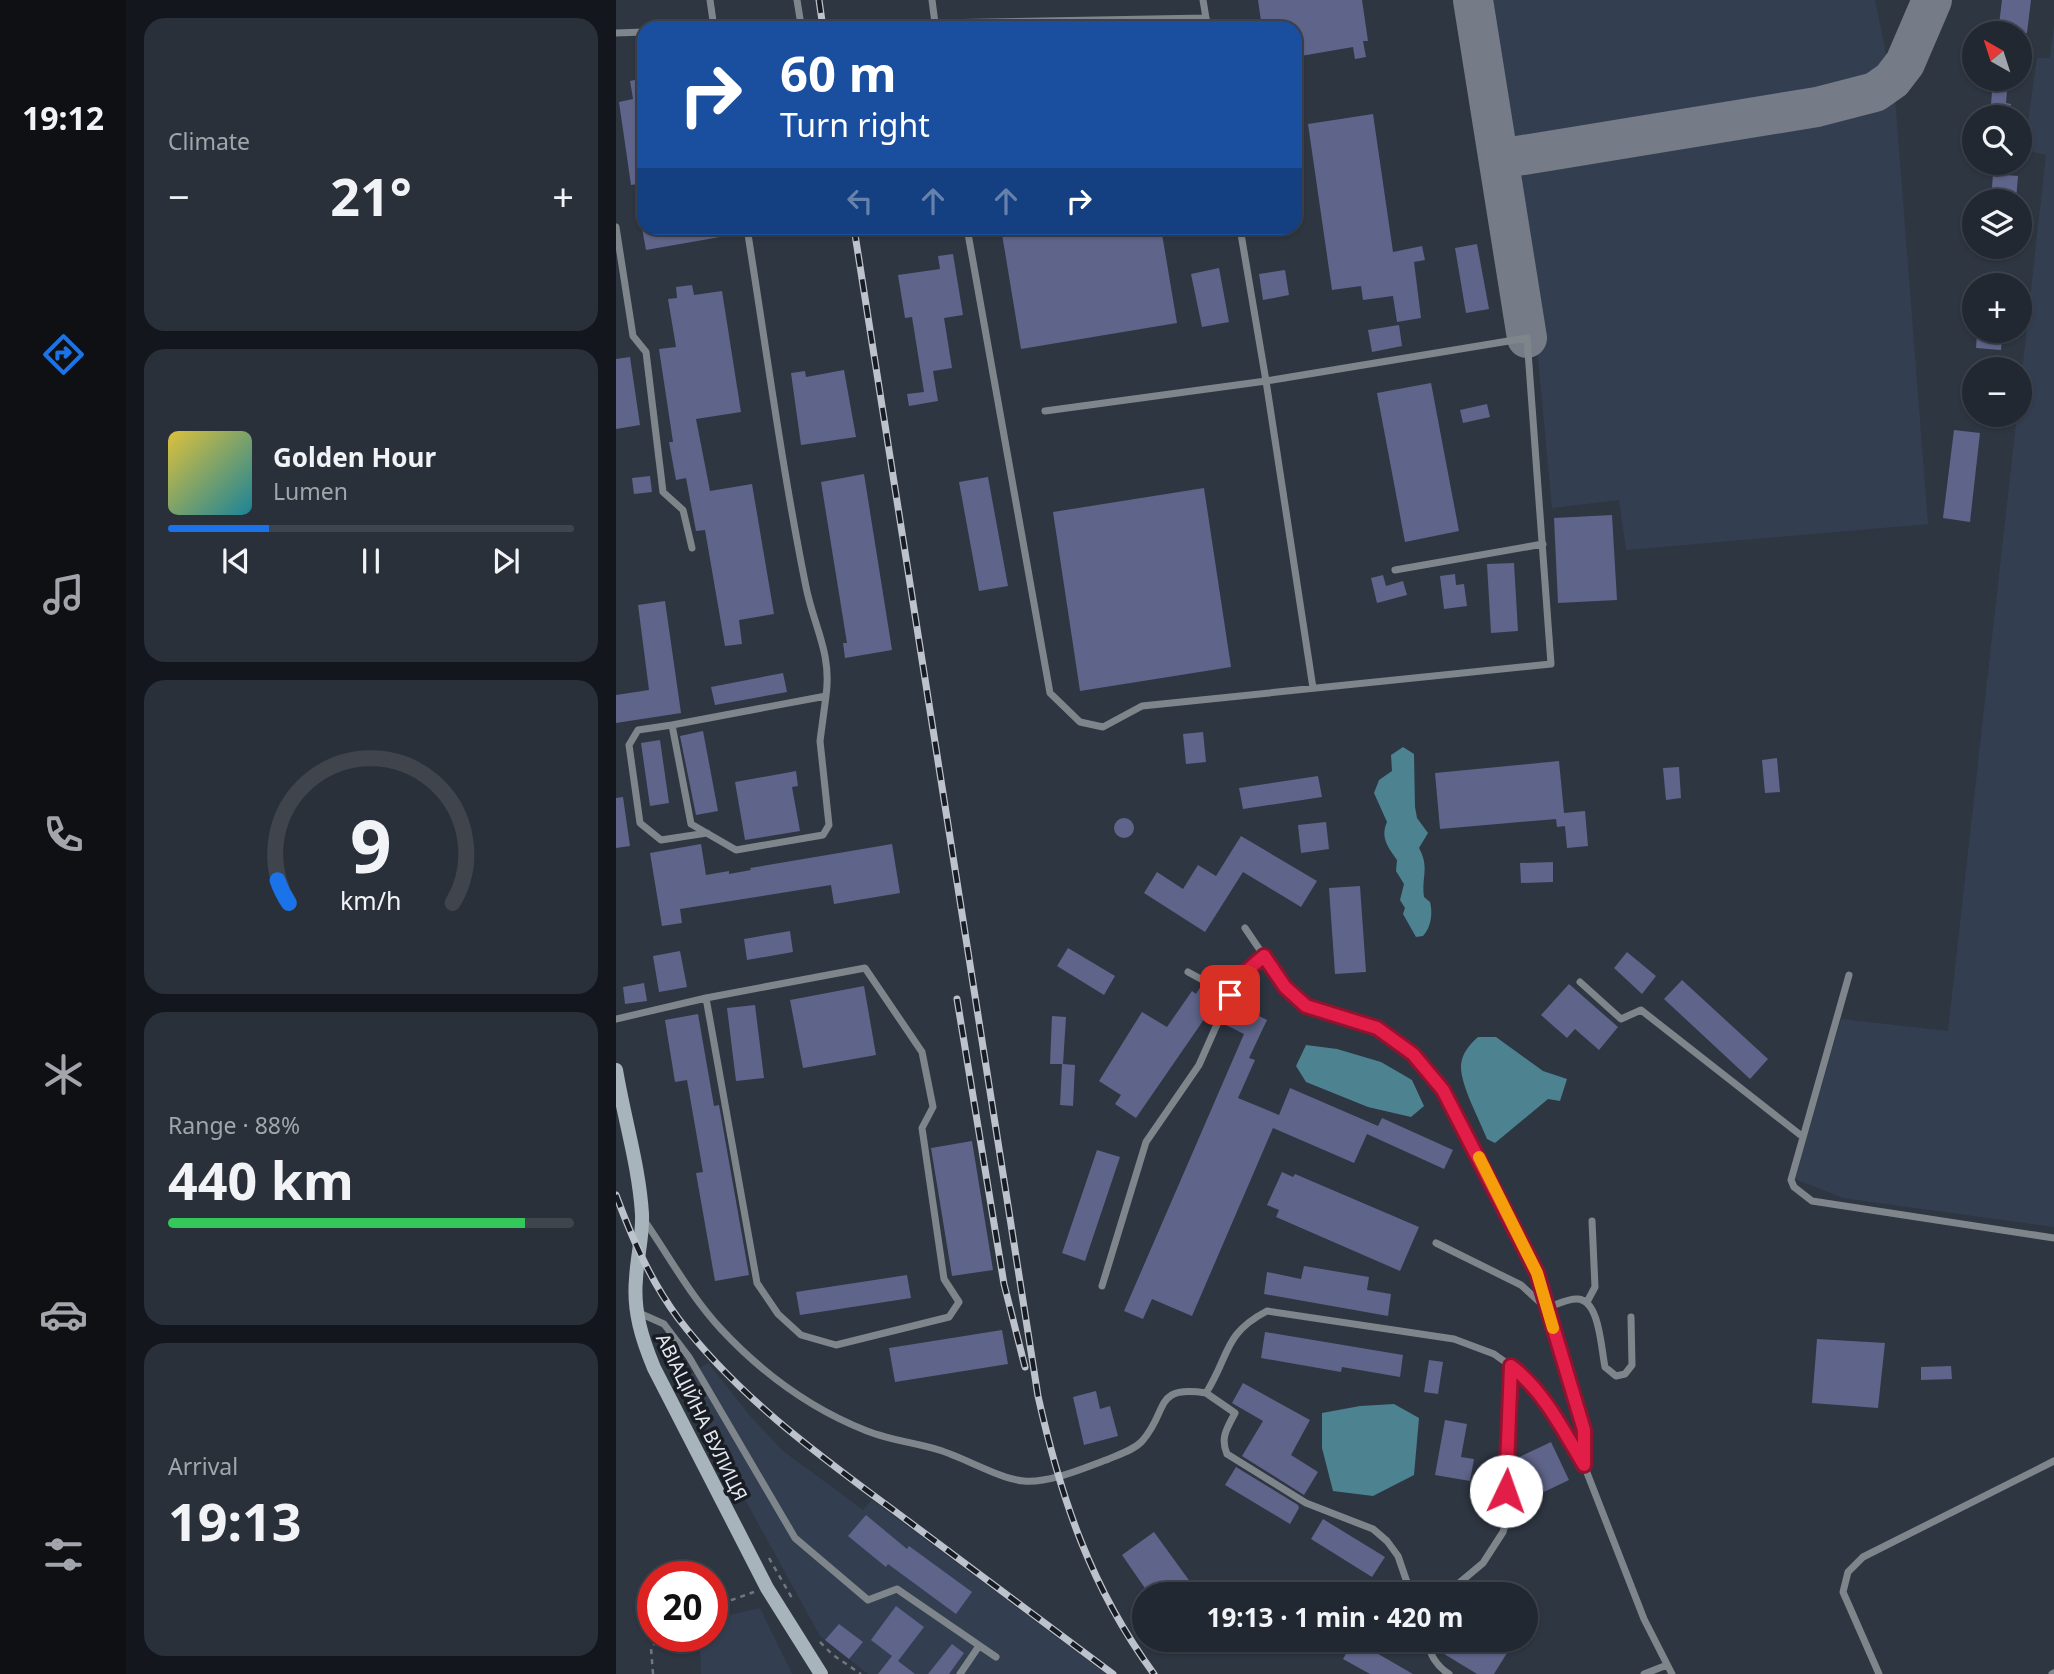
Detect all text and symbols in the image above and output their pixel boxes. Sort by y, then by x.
north arrow [1962,21,2032,91]
map controls [1962,21,2032,427]
text: 60 m [780,40,897,106]
icon: right [665,49,756,140]
text: 19:12 [22,96,104,139]
text: Turn right [780,103,930,146]
button: search [1962,105,2032,175]
text: Climate [168,125,250,157]
text: 21° [330,160,412,231]
text: − [168,170,190,222]
text: + [552,170,574,222]
icon: left [841,182,879,220]
icon: ahead [914,182,952,220]
icon: ahead [987,182,1025,220]
icon: right [1060,182,1098,220]
button: layers [1962,189,2032,259]
button: + [1962,273,2032,343]
icon: directions [39,330,88,379]
button: − [1962,357,2032,427]
text: Golden Hour [273,439,436,475]
text: Lumen [273,475,348,507]
icon: previous [217,542,255,580]
icon: pause [352,542,390,580]
icon: next [487,542,525,580]
icon: music [39,570,88,619]
text: 9 [350,795,392,894]
icon: phone [39,810,88,859]
text: km/h [340,883,402,917]
pin [1200,965,1260,1025]
icon: arrive [1211,976,1249,1014]
icon: climate [39,1050,88,1099]
text: Range · 88% [168,1109,300,1141]
text: 440 km [168,1144,354,1215]
icon: car [39,1290,88,1339]
street label: АВІАЦІЙНА ВУЛИЦЯ [650,1329,754,1505]
text: Arrival [168,1450,238,1482]
position arrow [1469,1454,1543,1528]
text: 19:13 [168,1485,302,1556]
icon: filters [39,1530,88,1579]
speed limit sign: 20 [637,1561,728,1652]
text: 19:13 · 1 min · 420 m [1207,1599,1463,1635]

